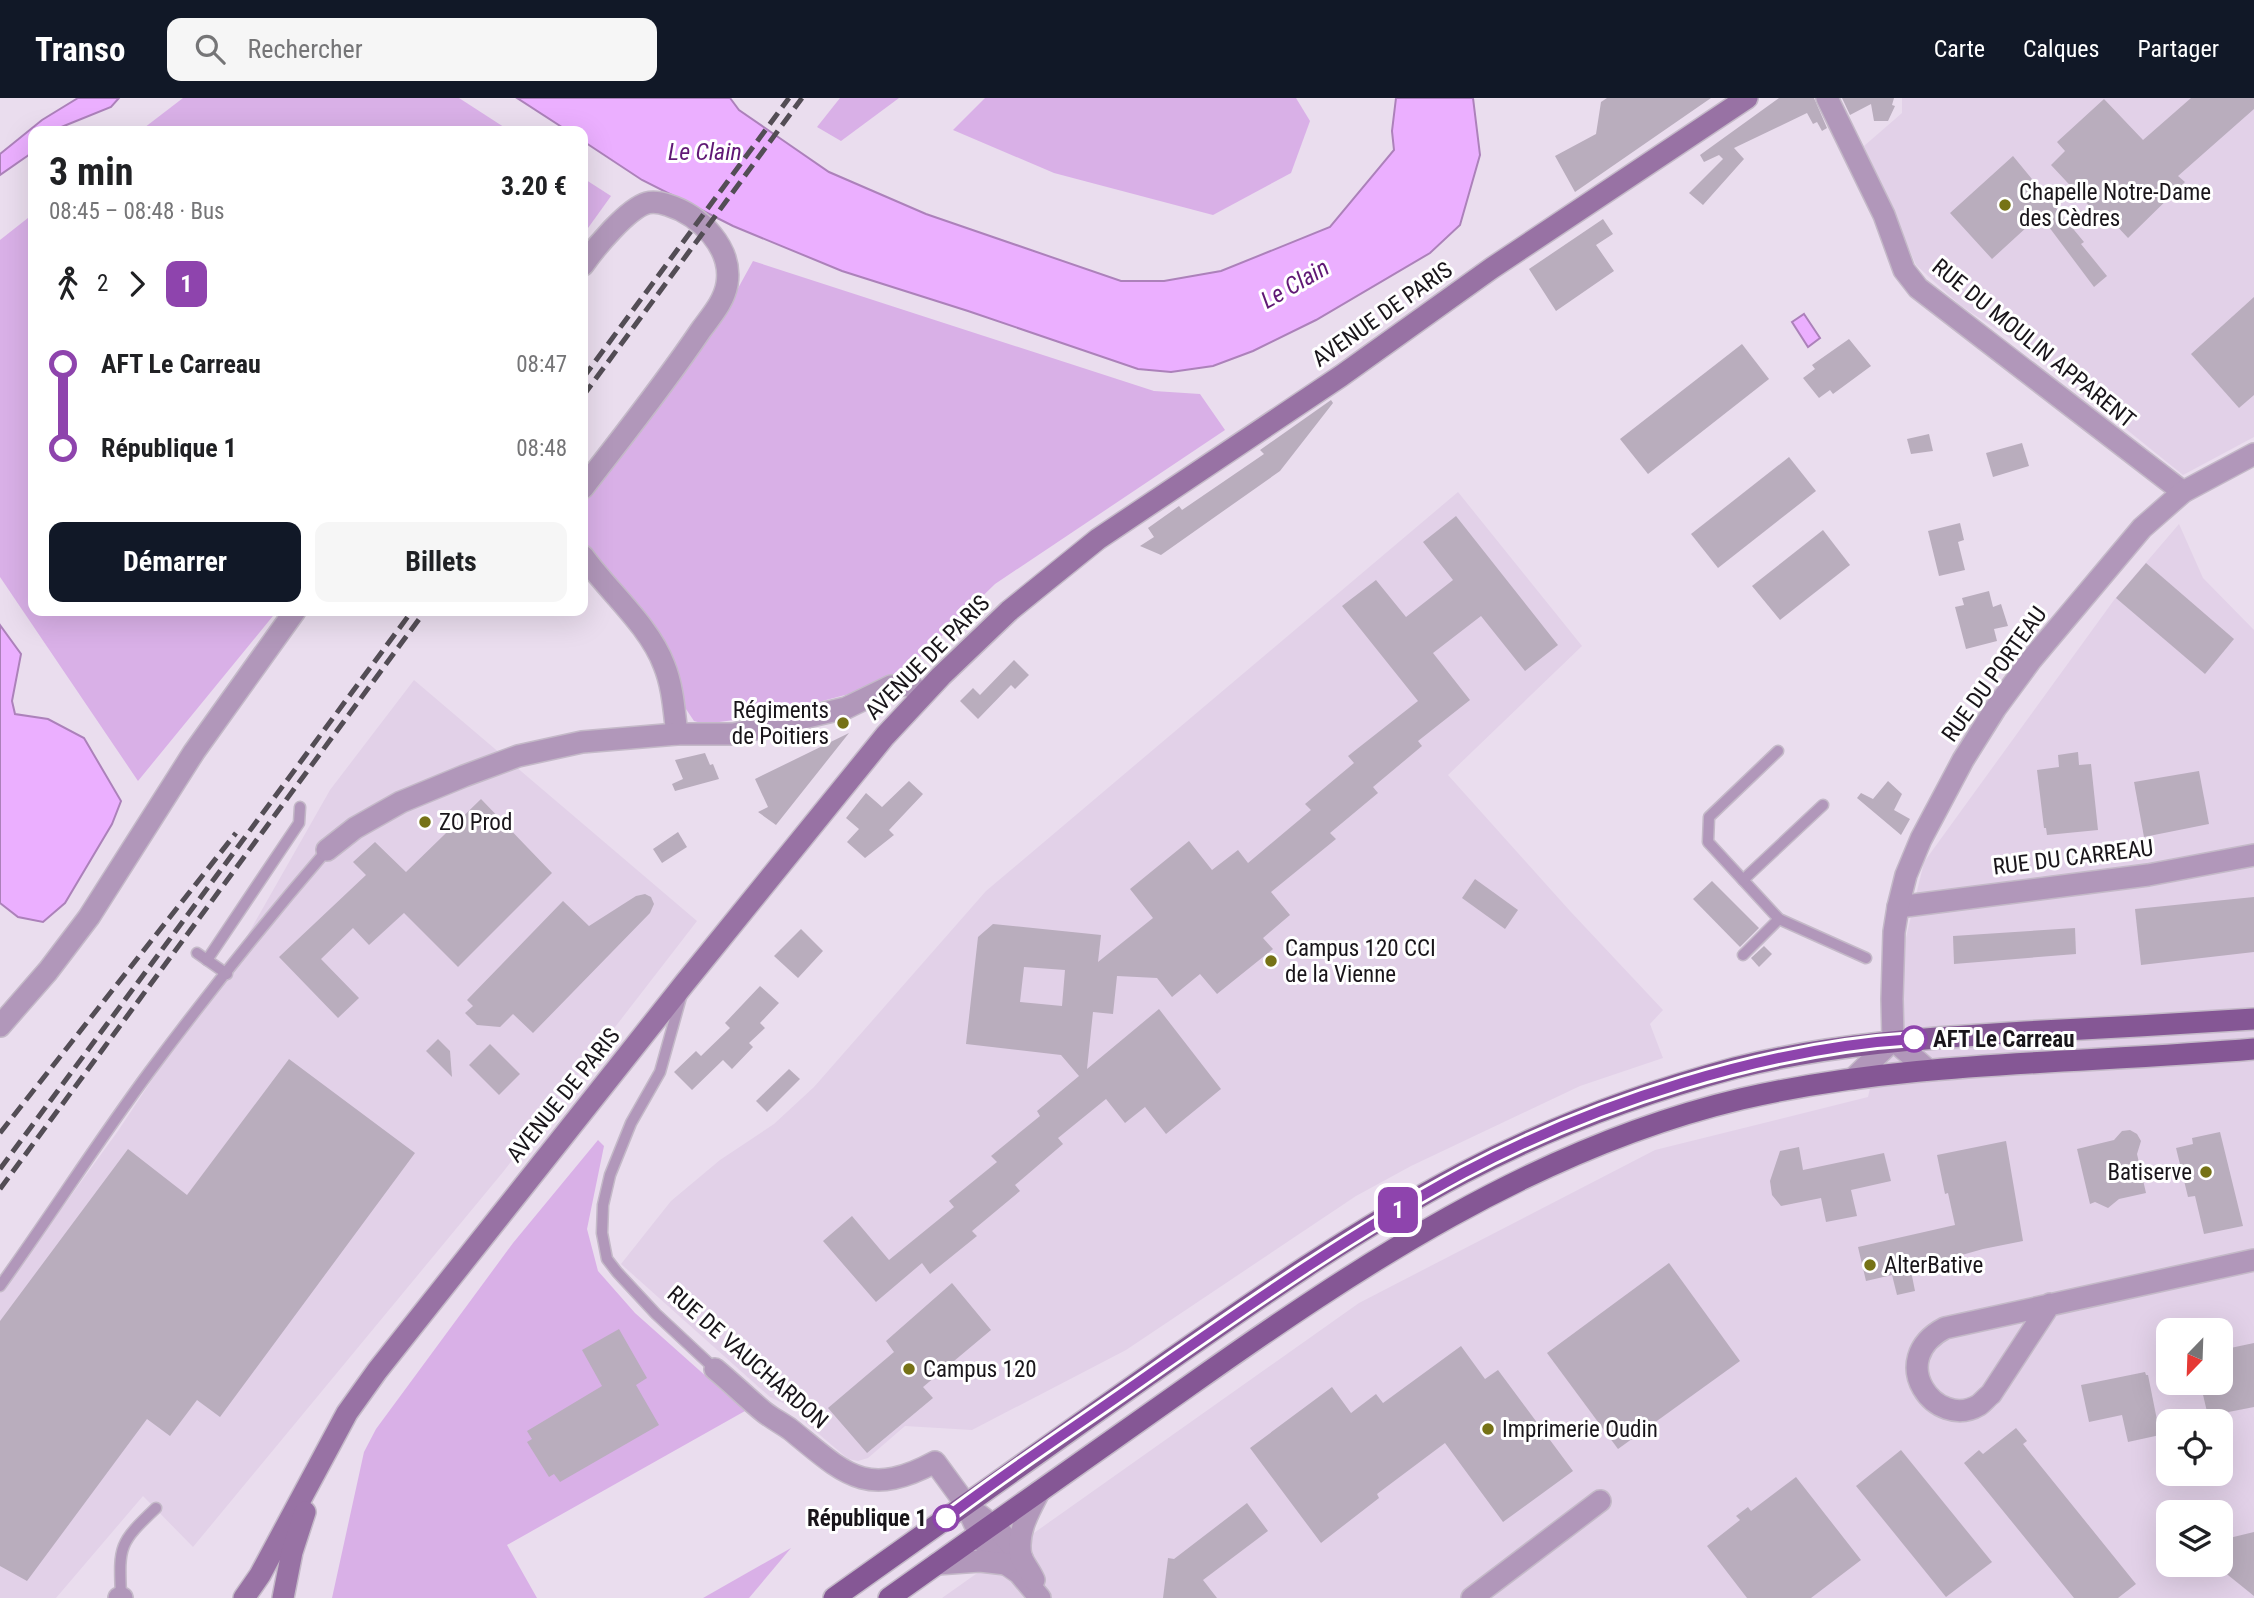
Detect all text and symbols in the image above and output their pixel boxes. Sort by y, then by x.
search box [167,18,657,81]
text: Transo [35,30,125,69]
icon: search [191,30,229,68]
text: Rechercher [247,34,363,64]
text: Carte [1934,35,1985,63]
text: Calques [2023,35,2099,63]
text: Partager [2137,35,2219,63]
water label: Le Clain [668,138,742,166]
text: 3 min [49,150,133,194]
text: 3.20 € [501,171,567,201]
place label: Chapelle Notre-Dame des Cèdres [2019,179,2211,232]
marker: Chapelle Notre-Dame des Cèdres [1997,197,2013,213]
text: 08:45 – 08:48 · Bus [49,198,225,225]
water label: Le Clain [1256,253,1334,315]
street label: RUE DU MOULIN APPARENT [1927,253,2141,434]
street label: AVENUE DE PARIS [1307,256,1457,373]
icon: walk [49,265,87,303]
icon: forward [118,265,156,303]
text: 2 [97,270,108,297]
text: 1 [180,270,193,298]
text: AFT Le Carreau [101,349,261,379]
text: 08:47 [516,351,567,378]
text: République 1 [101,433,237,463]
text: 08:48 [516,435,567,462]
button: Démarrer [49,522,301,602]
button: Billets [315,522,567,602]
street label: AVENUE DE PARIS [860,590,995,725]
street label: RUE DU PORTEAU [1936,601,2052,747]
place label: Régiments de Poitiers [732,697,829,750]
marker: Régiments de Poitiers [835,715,851,731]
place label: ZO Prod [439,809,512,836]
marker: ZO Prod [417,814,433,830]
street label: RUE DU CARREAU [1991,834,2155,881]
place label: Campus 120 CCI de la Vienne [1285,935,1436,988]
marker: Campus 120 CCI de la Vienne [1263,953,1279,969]
street label: AVENUE DE PARIS [501,1023,626,1168]
marker: AFT Le Carreau [1901,1026,1927,1052]
place label: AFT Le Carreau [1933,1026,2074,1053]
place label: Batiserve [2107,1159,2192,1186]
marker: Batiserve [2198,1164,2214,1180]
line badge: 1 [1375,1187,1421,1233]
text: 1 [1392,1196,1404,1224]
place label: AlterBative [1884,1252,1983,1279]
marker: AlterBative [1862,1257,1878,1273]
street label: RUE DE VAUCHARDON [662,1280,833,1434]
north arrow [2156,1318,2233,1395]
map controls [2156,1318,2233,1577]
place label: Campus 120 [923,1356,1037,1383]
marker: Campus 120 [901,1361,917,1377]
button: locate [2156,1409,2233,1486]
place label: Imprimerie Oudin [1502,1416,1658,1443]
marker: Imprimerie Oudin [1480,1421,1496,1437]
button: layers [2156,1500,2233,1577]
place label: République 1 [807,1505,927,1532]
marker: République 1 [933,1505,959,1531]

